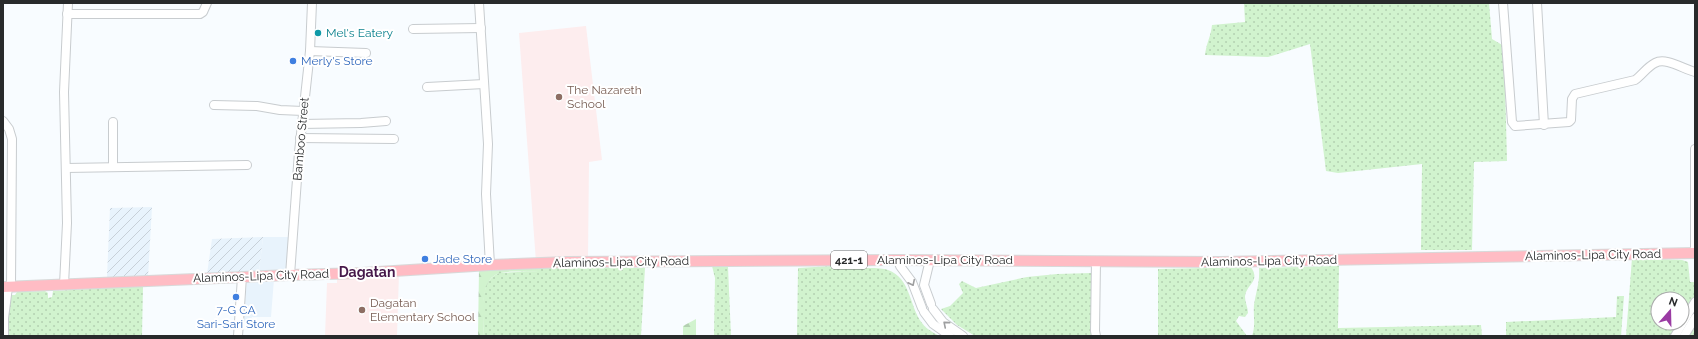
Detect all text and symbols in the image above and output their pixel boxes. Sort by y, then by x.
place label: Mel's Eatery [326,26,394,40]
marker: Mel's Eatery [313,28,323,38]
place label: Merly's Store [301,54,373,68]
marker: Merly's Store [288,56,298,66]
place label: The Nazareth School [567,83,642,111]
marker: The Nazareth School [554,92,564,102]
street label: Bamboo Street [290,97,312,181]
street label: Alaminos-Lipa City Road [1525,247,1661,263]
road number: 421-1 [831,251,867,269]
place label: Jade Store [433,252,492,266]
street label: Alaminos-Lipa City Road [877,253,1013,267]
street label: Alaminos-Lipa City Road [1201,253,1337,269]
marker: Jade Store [420,254,430,264]
street label: Alaminos-Lipa City Road [553,254,689,270]
district label: Dagatan [339,264,395,280]
street label: Alaminos-Lipa City Road [193,267,329,285]
one-way arrow [907,278,914,286]
north arrow [1650,291,1690,331]
marker: 7-G CA Sari-Sari Store [231,292,241,302]
text: N [1667,295,1679,310]
place label: Dagatan Elementary School [370,296,476,324]
place label: 7-G CA Sari-Sari Store [197,303,275,331]
marker: Dagatan Elementary School [357,305,367,315]
one-way arrow [944,321,951,328]

